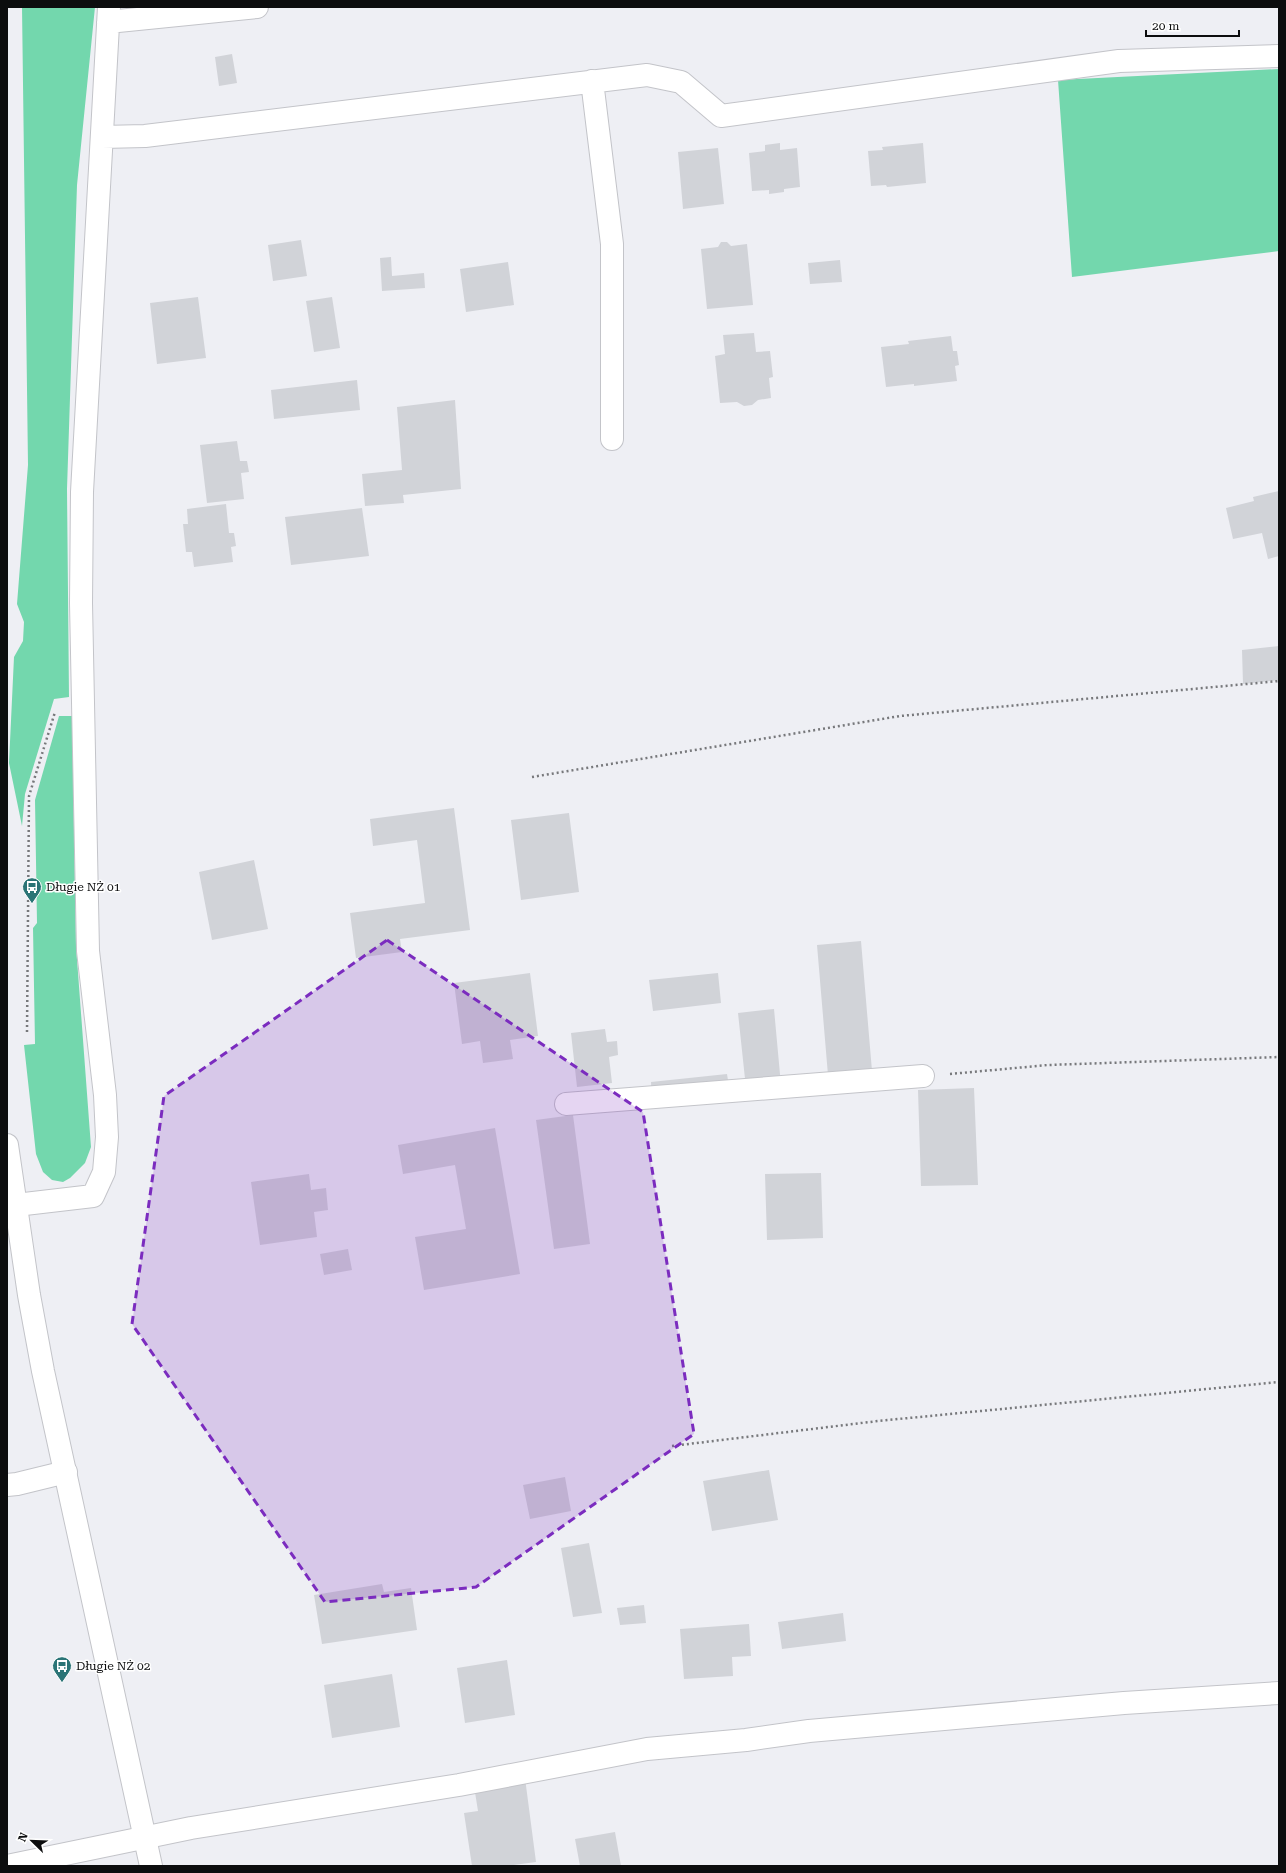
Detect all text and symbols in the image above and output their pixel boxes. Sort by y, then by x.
scale bar [1146,12,1239,38]
text: 20 m [1152,19,1179,33]
bus stop icon: Długie NŻ 01 [21,876,43,904]
place label: Długie NŻ 01 [46,880,121,894]
bus stop icon: Długie NŻ 02 [51,1655,73,1683]
place label: Długie NŻ 02 [76,1659,151,1673]
north arrow [12,1821,52,1861]
text: N [16,1830,31,1844]

